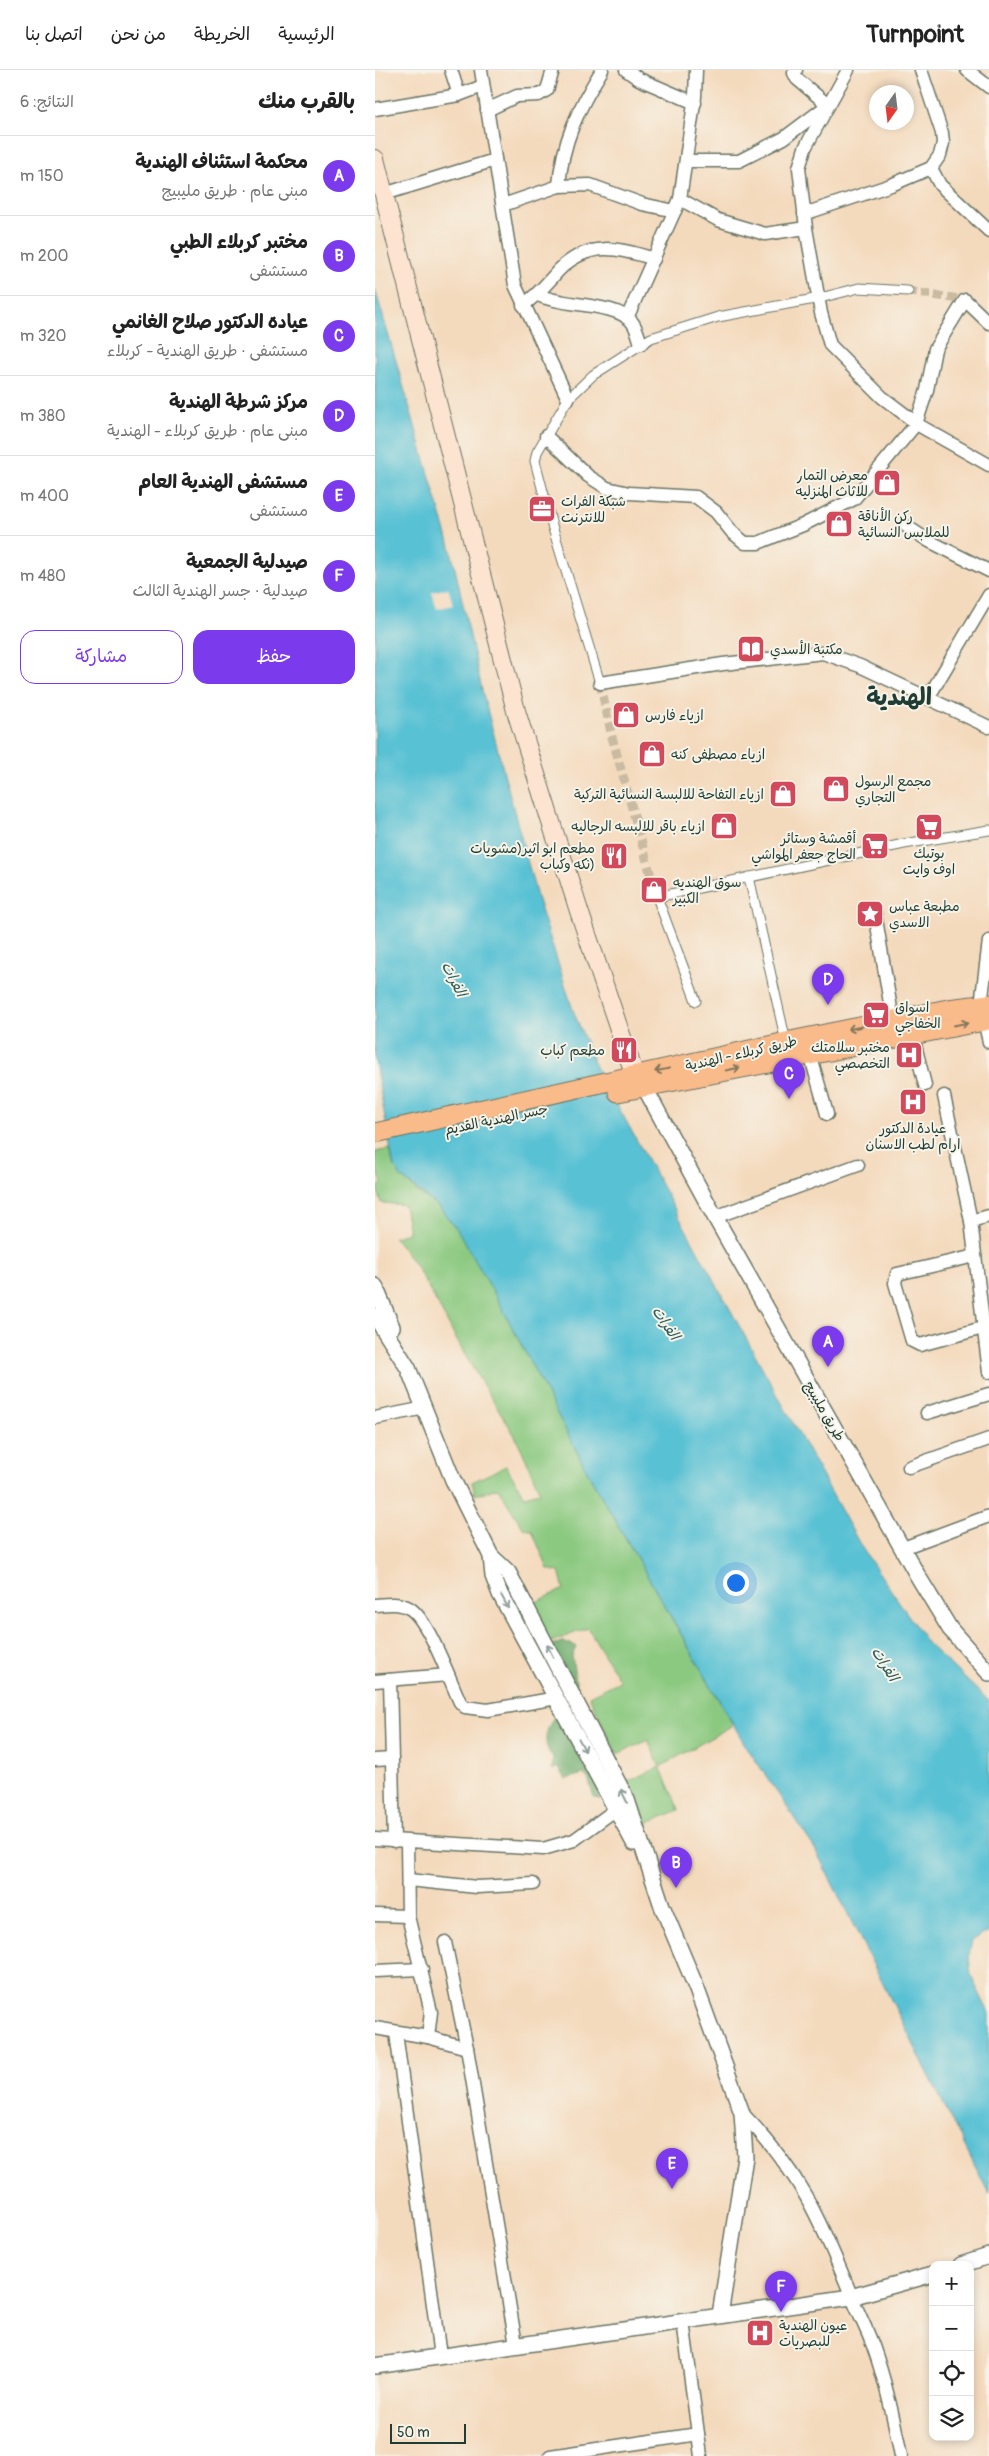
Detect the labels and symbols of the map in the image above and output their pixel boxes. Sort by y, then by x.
north arrow [869,85,914,130]
place label: معرض التمار للاثاث المنزليه [795,467,868,500]
shop icon: معرض التمار للاثاث المنزليه [872,468,902,498]
place label: شبكة الفرات للانترنت [561,493,626,526]
office icon: شبكة الفرات للانترنت [527,494,557,524]
place label: ركن الأناقة للملابس النسائية [858,507,950,541]
shop icon: ركن الأناقة للملابس النسائية [824,509,854,539]
library icon: مكتبة الأسدي [736,634,766,664]
place label: مكتبة الأسدي [770,640,843,660]
district label: الهندية [866,683,932,712]
shop icon: ازياء فارس [611,700,641,730]
place label: ازياء فارس [645,707,704,724]
shop icon: ازياء مصطفى كنه [637,739,667,769]
place label: ازياء مصطفى كنه [671,746,765,763]
place label: مجمع الرسول التجاري [855,773,932,808]
shop icon: مجمع الرسول التجاري [821,774,851,804]
shop icon: ازياء التفاحة للالبسة النسائية التركية [768,779,798,809]
place label: ازياء التفاحة للالبسة النسائية التركية [574,786,764,803]
shop icon: ازياء باقر للالبسه الرجاليه [709,811,739,841]
supermarket icon: بوتيك اوف وايت [914,812,944,842]
place label: ازياء باقر للالبسه الرجاليه [571,818,705,835]
place label: أقمشة وستائر الحاج جعفر المواشي [751,830,857,867]
supermarket icon: أقمشة وستائر الحاج جعفر المواشي [860,831,890,861]
place label: مطعم ابو اثير(مشويات تكه وكباب) [470,840,595,873]
restaurant icon: مطعم ابو اثير(مشويات تكه وكباب) [599,841,629,871]
place label: بوتيك اوف وايت [903,845,955,878]
place label: سوق الهنديه الكبير [672,874,742,907]
shop icon: سوق الهنديه الكبير [639,875,669,905]
place label: مطبعة عباس الاسدي [889,898,960,933]
place icon: مطبعة عباس الاسدي [855,899,885,929]
water label: الفرات [437,959,471,1002]
pin: D [812,964,844,1005]
place label: اسواق الخفاجي [895,999,941,1036]
supermarket icon: اسواق الخفاجي [861,1000,891,1030]
one-way arrow [953,1018,969,1028]
one-way arrow [847,1024,863,1033]
street label: طريق كربلاء - الهندية [684,1032,799,1075]
restaurant icon: مطعم كباب [609,1035,639,1065]
place label: مختبر سلامتك التخصصي [811,1039,890,1076]
hospital icon: مختبر سلامتك التخصصي [894,1040,924,1070]
place label: مطعم كباب [540,1042,605,1061]
pin: C [773,1058,805,1099]
one-way arrow [725,1064,741,1074]
one-way arrow [655,1066,671,1076]
hospital icon: عيادة الدكتور ارام لطب الاسنان [898,1087,928,1117]
street label: جسر الهندية القديم [443,1100,550,1141]
place label: عيادة الدكتور ارام لطب الاسنان [866,1120,960,1155]
water label: الفرات [647,1303,685,1346]
pin: A [812,1326,844,1367]
street label: طريق مليبيج [800,1378,849,1445]
your location [723,1570,749,1596]
one-way arrow [501,1594,510,1609]
one-way arrow [544,1644,554,1659]
water label: الفرات [867,1644,904,1687]
one-way arrow [577,1738,587,1752]
one-way arrow [619,1789,628,1804]
pin: B [660,1847,692,1888]
pin: E [656,2148,688,2189]
pin: F [765,2271,797,2312]
place label: عيون الهندية للبصريات [779,2317,847,2350]
hospital icon: عيون الهندية للبصريات [745,2318,775,2348]
scale bar [390,2421,466,2444]

